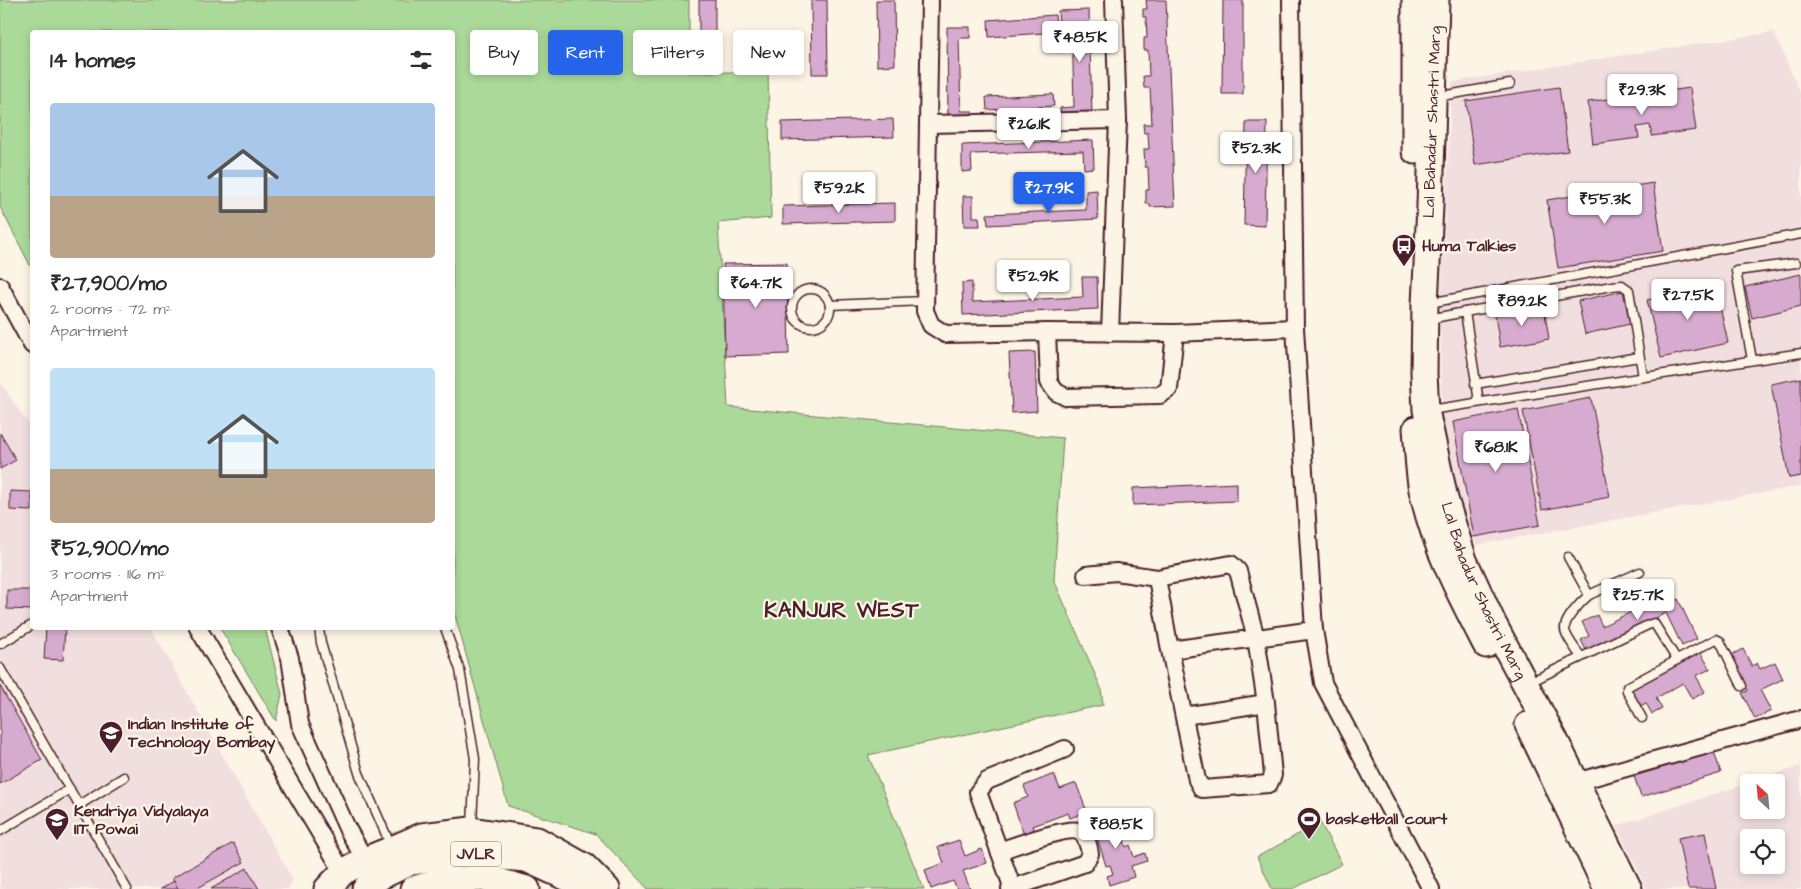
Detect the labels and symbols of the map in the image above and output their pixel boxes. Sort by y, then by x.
pin: ₹48.5K [1039,20,1121,63]
street label: Lal Bahadur Shastri Marg [1418,26,1447,218]
pin: ₹29.3K [1601,74,1683,116]
pin: ₹26.1K [988,108,1070,150]
pin: ₹52.3K [1215,132,1297,174]
pin: ₹59.2K [798,172,880,214]
pin: ₹27.9K [1008,172,1090,214]
pin: ₹55.3K [1564,182,1646,225]
bus stop icon: Huma Talkies [1391,233,1417,267]
place label: Huma Talkies [1422,235,1516,257]
pin: ₹52.9K [992,260,1074,302]
pin: ₹64.7K [715,266,797,309]
pin: ₹27.5K [1647,278,1729,321]
pin: ₹89.2K [1481,284,1563,327]
pin: ₹68.1K [1455,430,1537,473]
street label: Lal Bahadur Shastri Marg [1436,499,1532,684]
pin: ₹25.7K [1597,578,1679,621]
district label: KANJUR WEST [764,596,920,625]
place label: Indian Institute of Technology Bombay [127,713,276,755]
school or university icon: Indian Institute of Technology Bombay [98,720,124,754]
north arrow [1740,774,1785,819]
place label: Kendriya Vidyalaya IIT Powai [74,800,209,840]
sports icon: basketball court [1296,806,1322,840]
school or university icon: Kendriya Vidyalaya IIT Powai [44,807,70,841]
pin: ₹88.5K [1075,808,1157,850]
place label: basketball court [1326,808,1448,830]
road number: JVLR [451,842,501,866]

